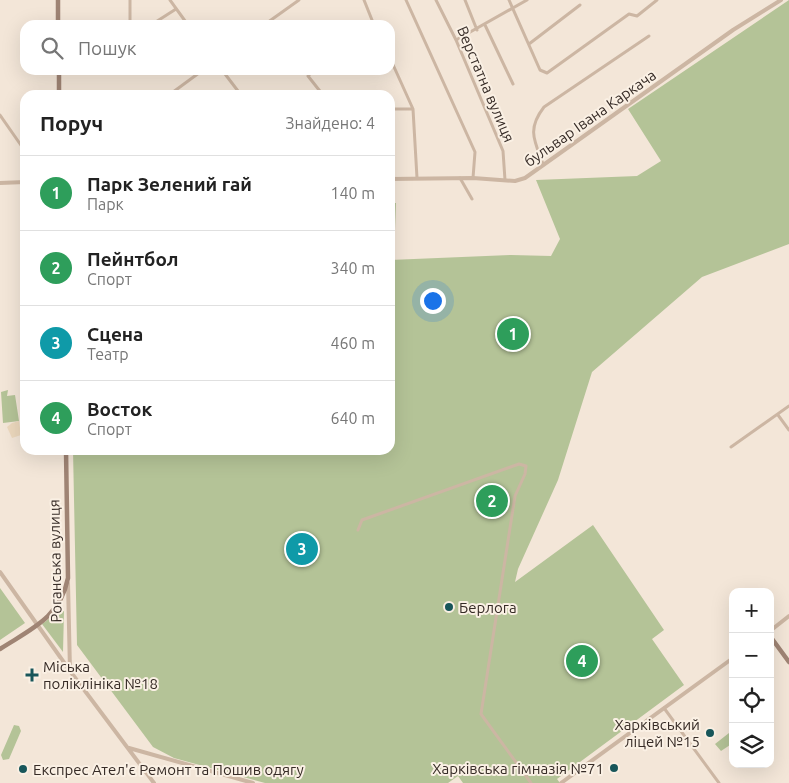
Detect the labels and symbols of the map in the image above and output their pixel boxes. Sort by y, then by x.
street label: Верстатна вулиця [454,23,518,145]
street label: бульвар Івана Каркача [521,66,659,170]
your location [420,288,446,314]
pin: 1 [497,315,529,353]
pin: 2 [476,482,508,520]
street label: Роганська вулиця [45,499,65,623]
pin: 3 [286,530,318,568]
place label: Берлога [459,599,517,616]
marker: Берлога [443,601,455,613]
pin: 4 [566,642,598,680]
place label: Міська поліклініка №18 [43,658,158,692]
marker: Міська поліклініка №18 [25,668,39,682]
place label: Харківський ліцей №15 [614,716,700,750]
marker: Харківський ліцей №15 [704,727,716,739]
place label: Харківська гімназія №71 [432,760,604,777]
place label: Експрес Ател'є Ремонт та Пошив одягу [33,761,304,778]
marker: Харківська гімназія №71 [608,762,620,774]
marker: Експрес Ател'є Ремонт та Пошив одягу [17,763,29,775]

